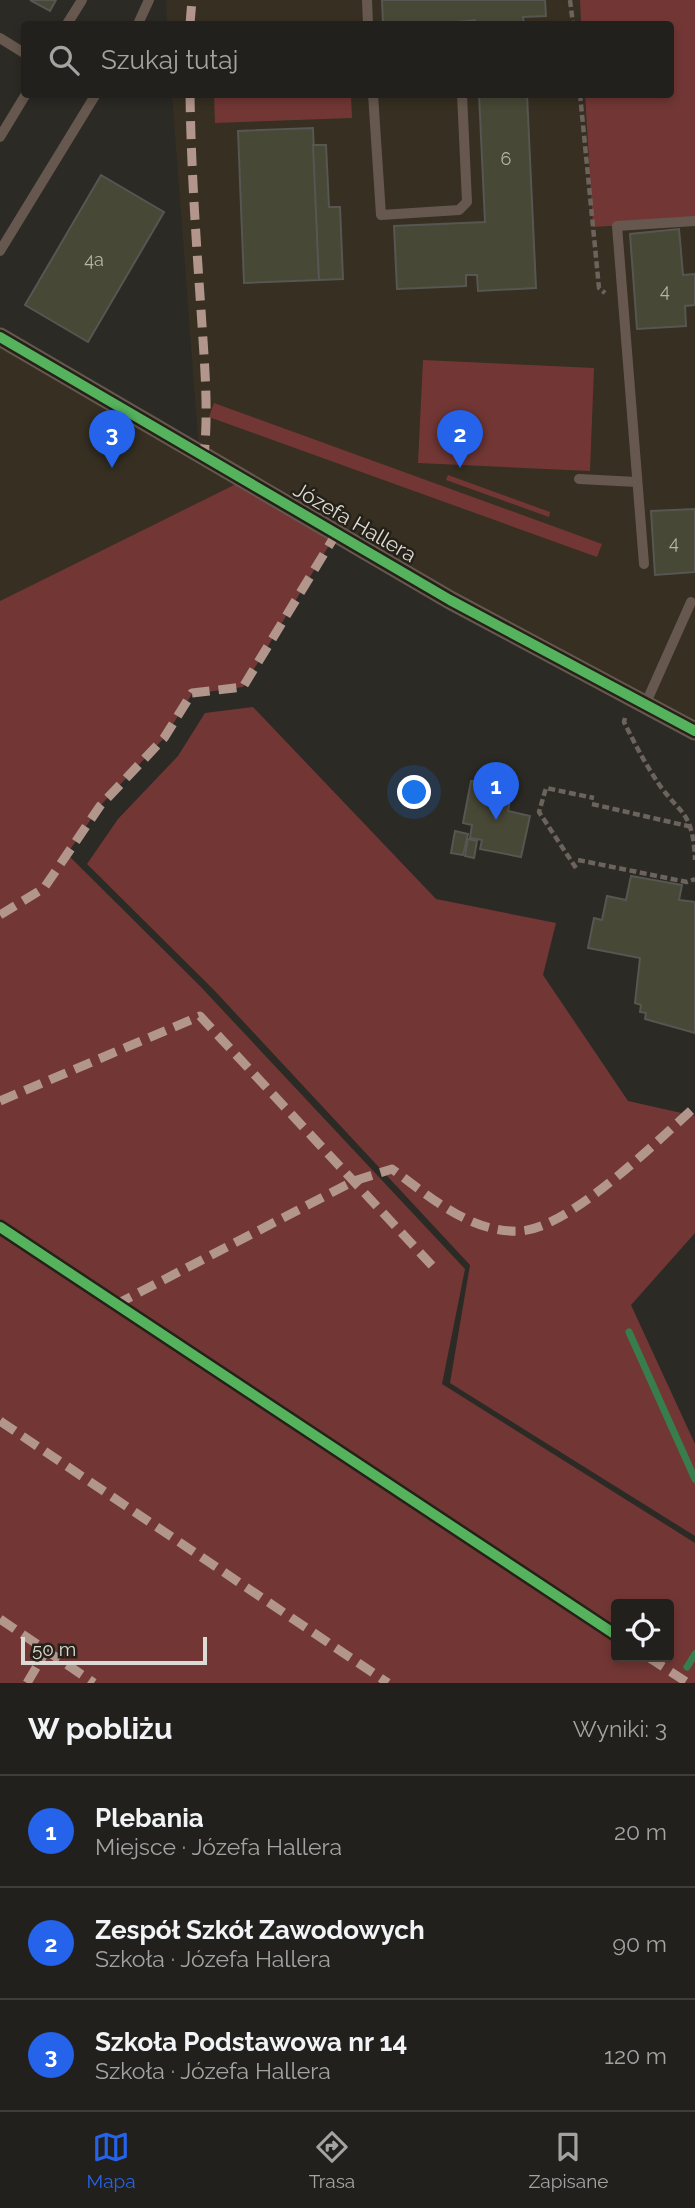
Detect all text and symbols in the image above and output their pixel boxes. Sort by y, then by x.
search box [21,21,674,98]
icon: search [45,41,83,79]
text: Szukaj tutaj [101,45,238,75]
house number: 6 [501,148,512,169]
house number: 4a [84,249,104,270]
house number: 4 [660,280,670,301]
pin: 3 [89,410,135,468]
pin: 2 [437,410,483,468]
street label: Józefa Hallera [289,477,421,567]
house number: 4 [669,532,679,553]
pin: 1 [473,762,519,820]
your location [397,775,431,809]
map controls [611,1599,674,1662]
button: locate [611,1599,674,1662]
scale bar [21,1634,206,1666]
text: 50 m [32,1638,76,1660]
text: W pobliżu [28,1711,172,1746]
text: Wyniki: 3 [573,1715,667,1742]
text: Plebania [95,1803,204,1833]
text: 1 [45,1818,57,1845]
text: 20 m [614,1818,667,1845]
text: Miejsce · Józefa Hallera [95,1833,342,1860]
text: Zespół Szkół Zawodowych [95,1915,425,1945]
text: 2 [45,1930,57,1957]
text: 90 m [612,1930,667,1957]
text: Szkoła · Józefa Hallera [95,1945,331,1972]
text: Szkoła Podstawowa nr 14 [95,2027,407,2057]
text: 3 [45,2042,57,2069]
text: 120 m [604,2042,667,2069]
text: Szkoła · Józefa Hallera [95,2057,331,2084]
tab: Mapa [87,2128,136,2192]
tab: Trasa [309,2128,355,2192]
tab: Zapisane [528,2128,608,2192]

